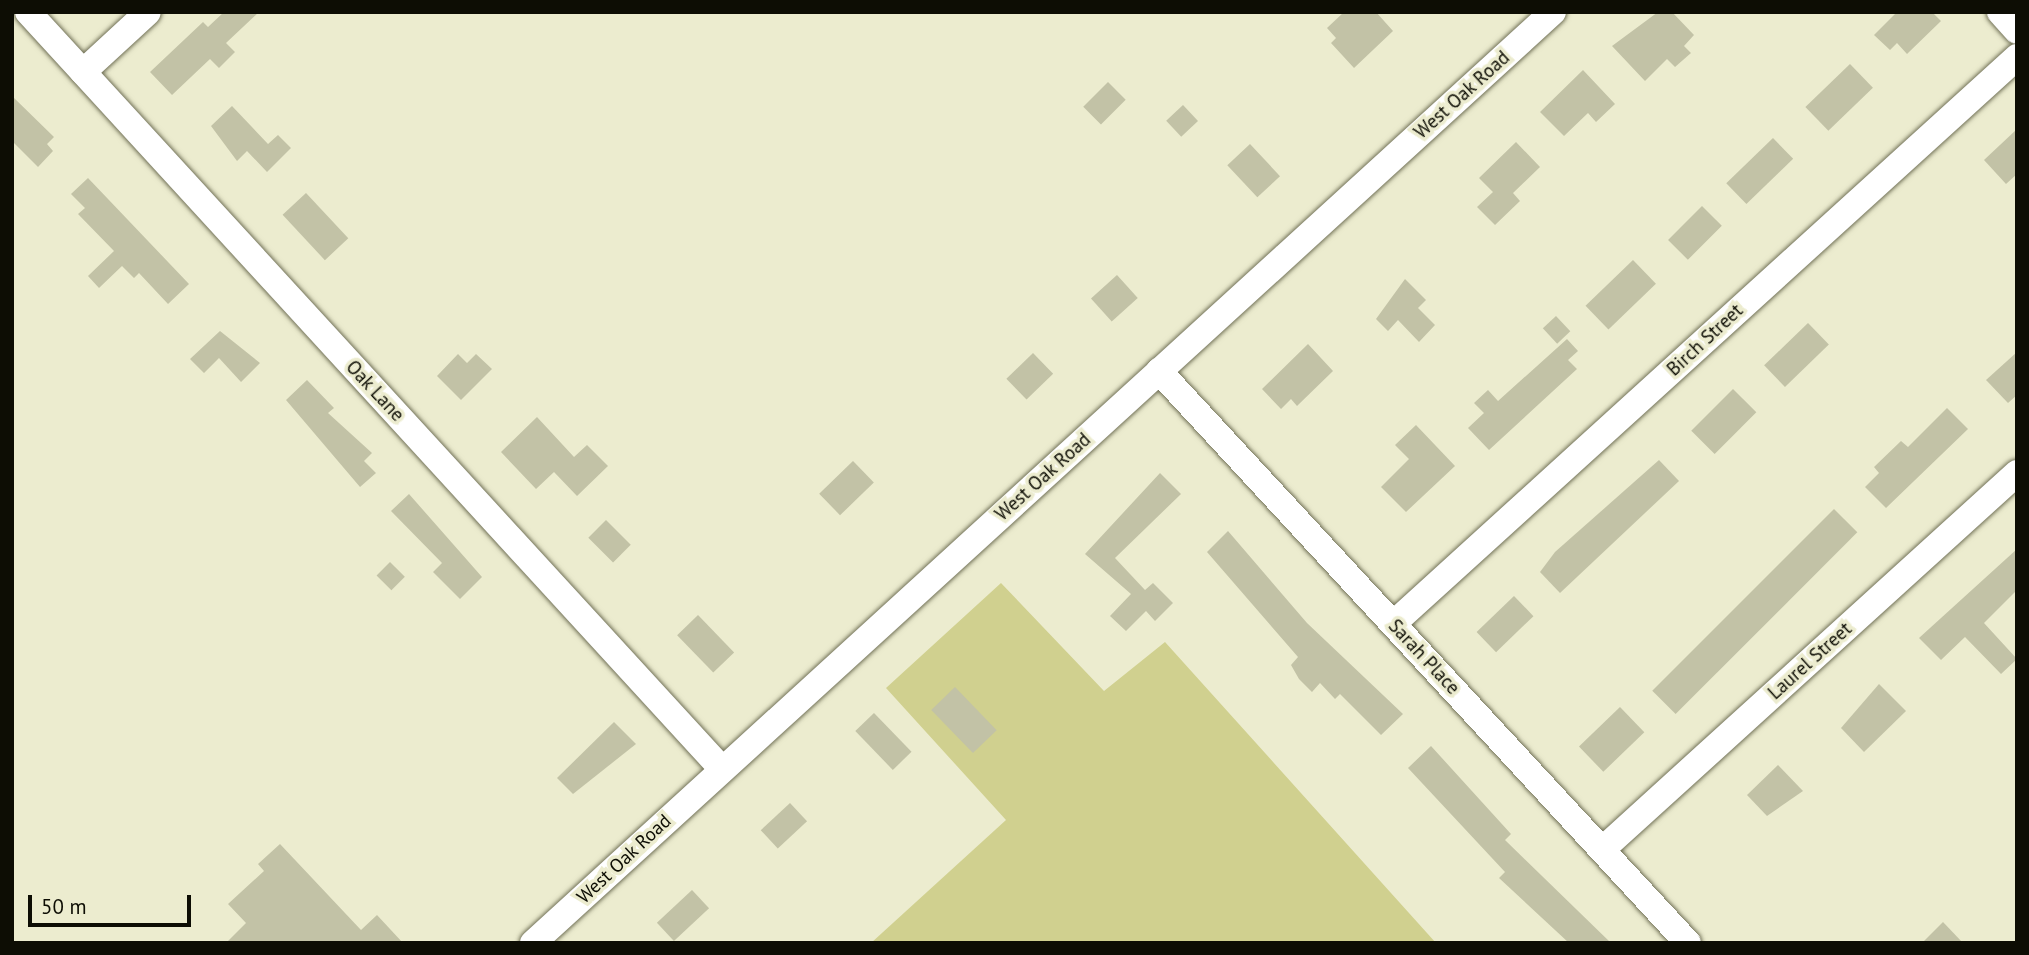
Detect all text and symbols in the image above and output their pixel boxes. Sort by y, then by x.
street label: West Oak Road [1409,46,1515,144]
street label: Birch Street [1662,299,1748,381]
street label: Oak Lane [341,356,409,426]
street label: West Oak Road [990,428,1096,526]
street label: Sarah Place [1384,615,1464,699]
street label: Laurel Street [1764,618,1856,704]
street label: West Oak Road [572,809,676,909]
scale bar [32,881,194,925]
text: 50 m [41,893,87,920]

